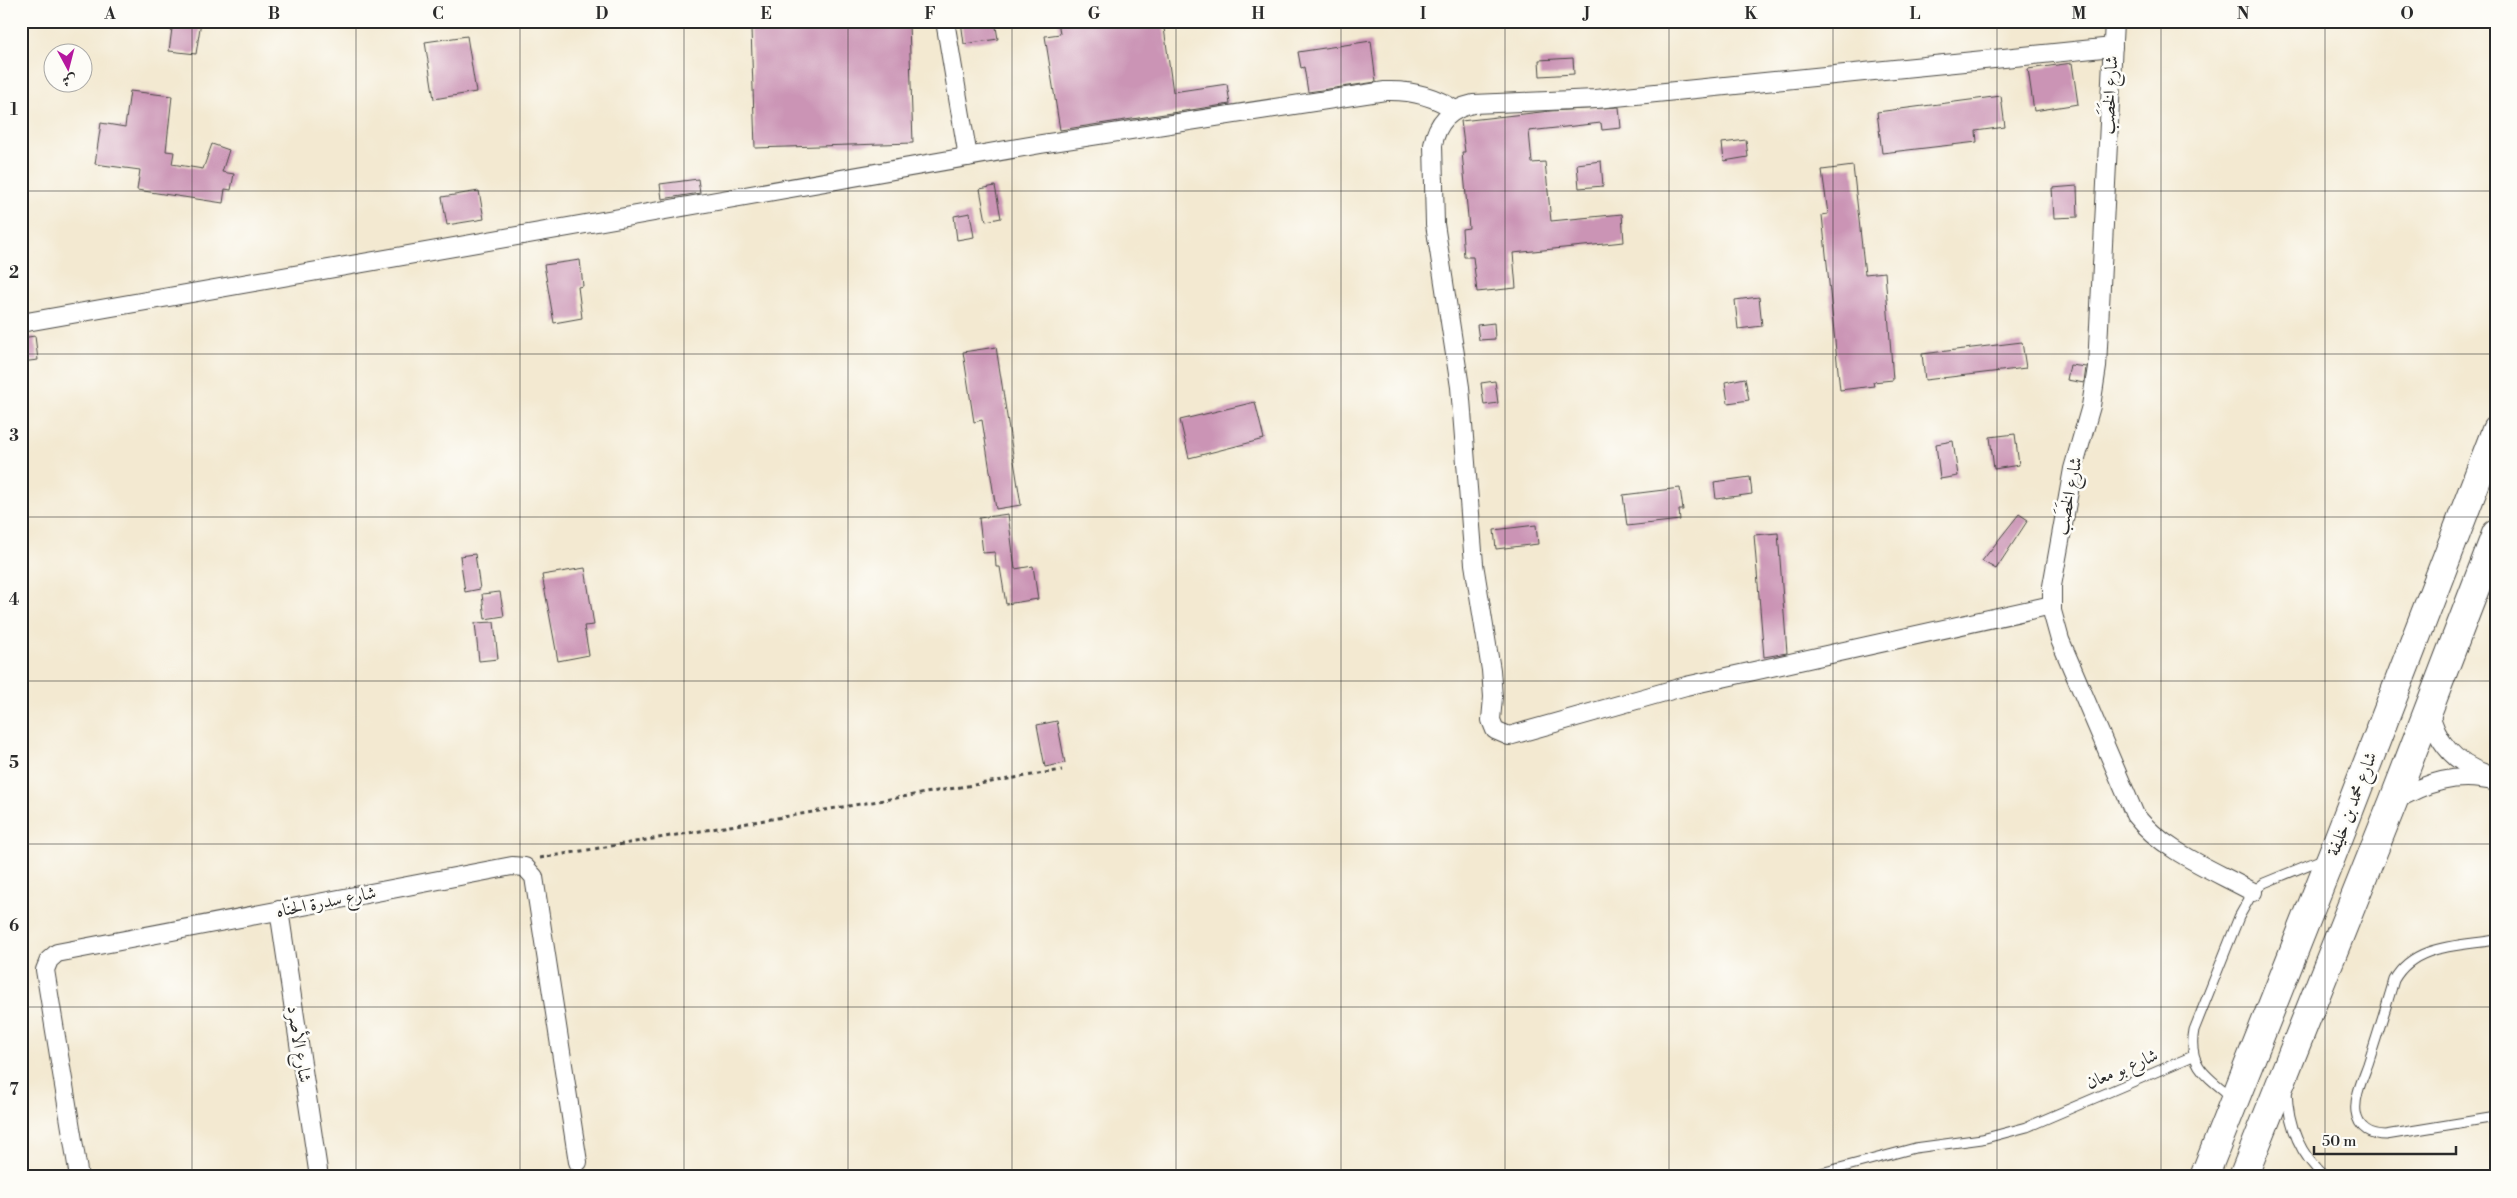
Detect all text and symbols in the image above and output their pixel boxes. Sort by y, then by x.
text: A [103,4,116,24]
text: B [268,4,280,24]
text: C [432,4,444,24]
text: D [596,4,609,24]
text: E [760,4,772,24]
text: F [924,4,936,24]
text: G [1088,4,1101,24]
text: H [1251,4,1265,24]
text: I [1420,4,1426,24]
text: J [1582,4,1590,24]
text: K [1745,4,1759,24]
text: L [1910,4,1921,24]
text: M [2072,4,2087,24]
text: N [2237,4,2250,24]
text: O [2400,4,2414,24]
north arrow [42,42,92,92]
street label: شارع الخَصَب [2094,55,2127,135]
text: ش [61,70,77,90]
text: 1 [10,100,18,120]
text: 2 [9,263,19,283]
text: 3 [9,426,19,446]
street label: شارع الخَصَب [2048,455,2091,538]
text: 4 [9,590,20,610]
street label: شارع محمد بن خليفة [2322,749,2385,861]
text: 5 [9,753,19,773]
street label: شارع سدرة الحنّاه [274,880,379,926]
text: 6 [9,916,19,936]
street label: شارع الأصرد [279,1003,318,1085]
street label: شارع بو معان [2082,1044,2163,1097]
text: 7 [9,1080,19,1100]
scale bar [2314,1123,2457,1155]
text: 50 m [2322,1132,2356,1151]

